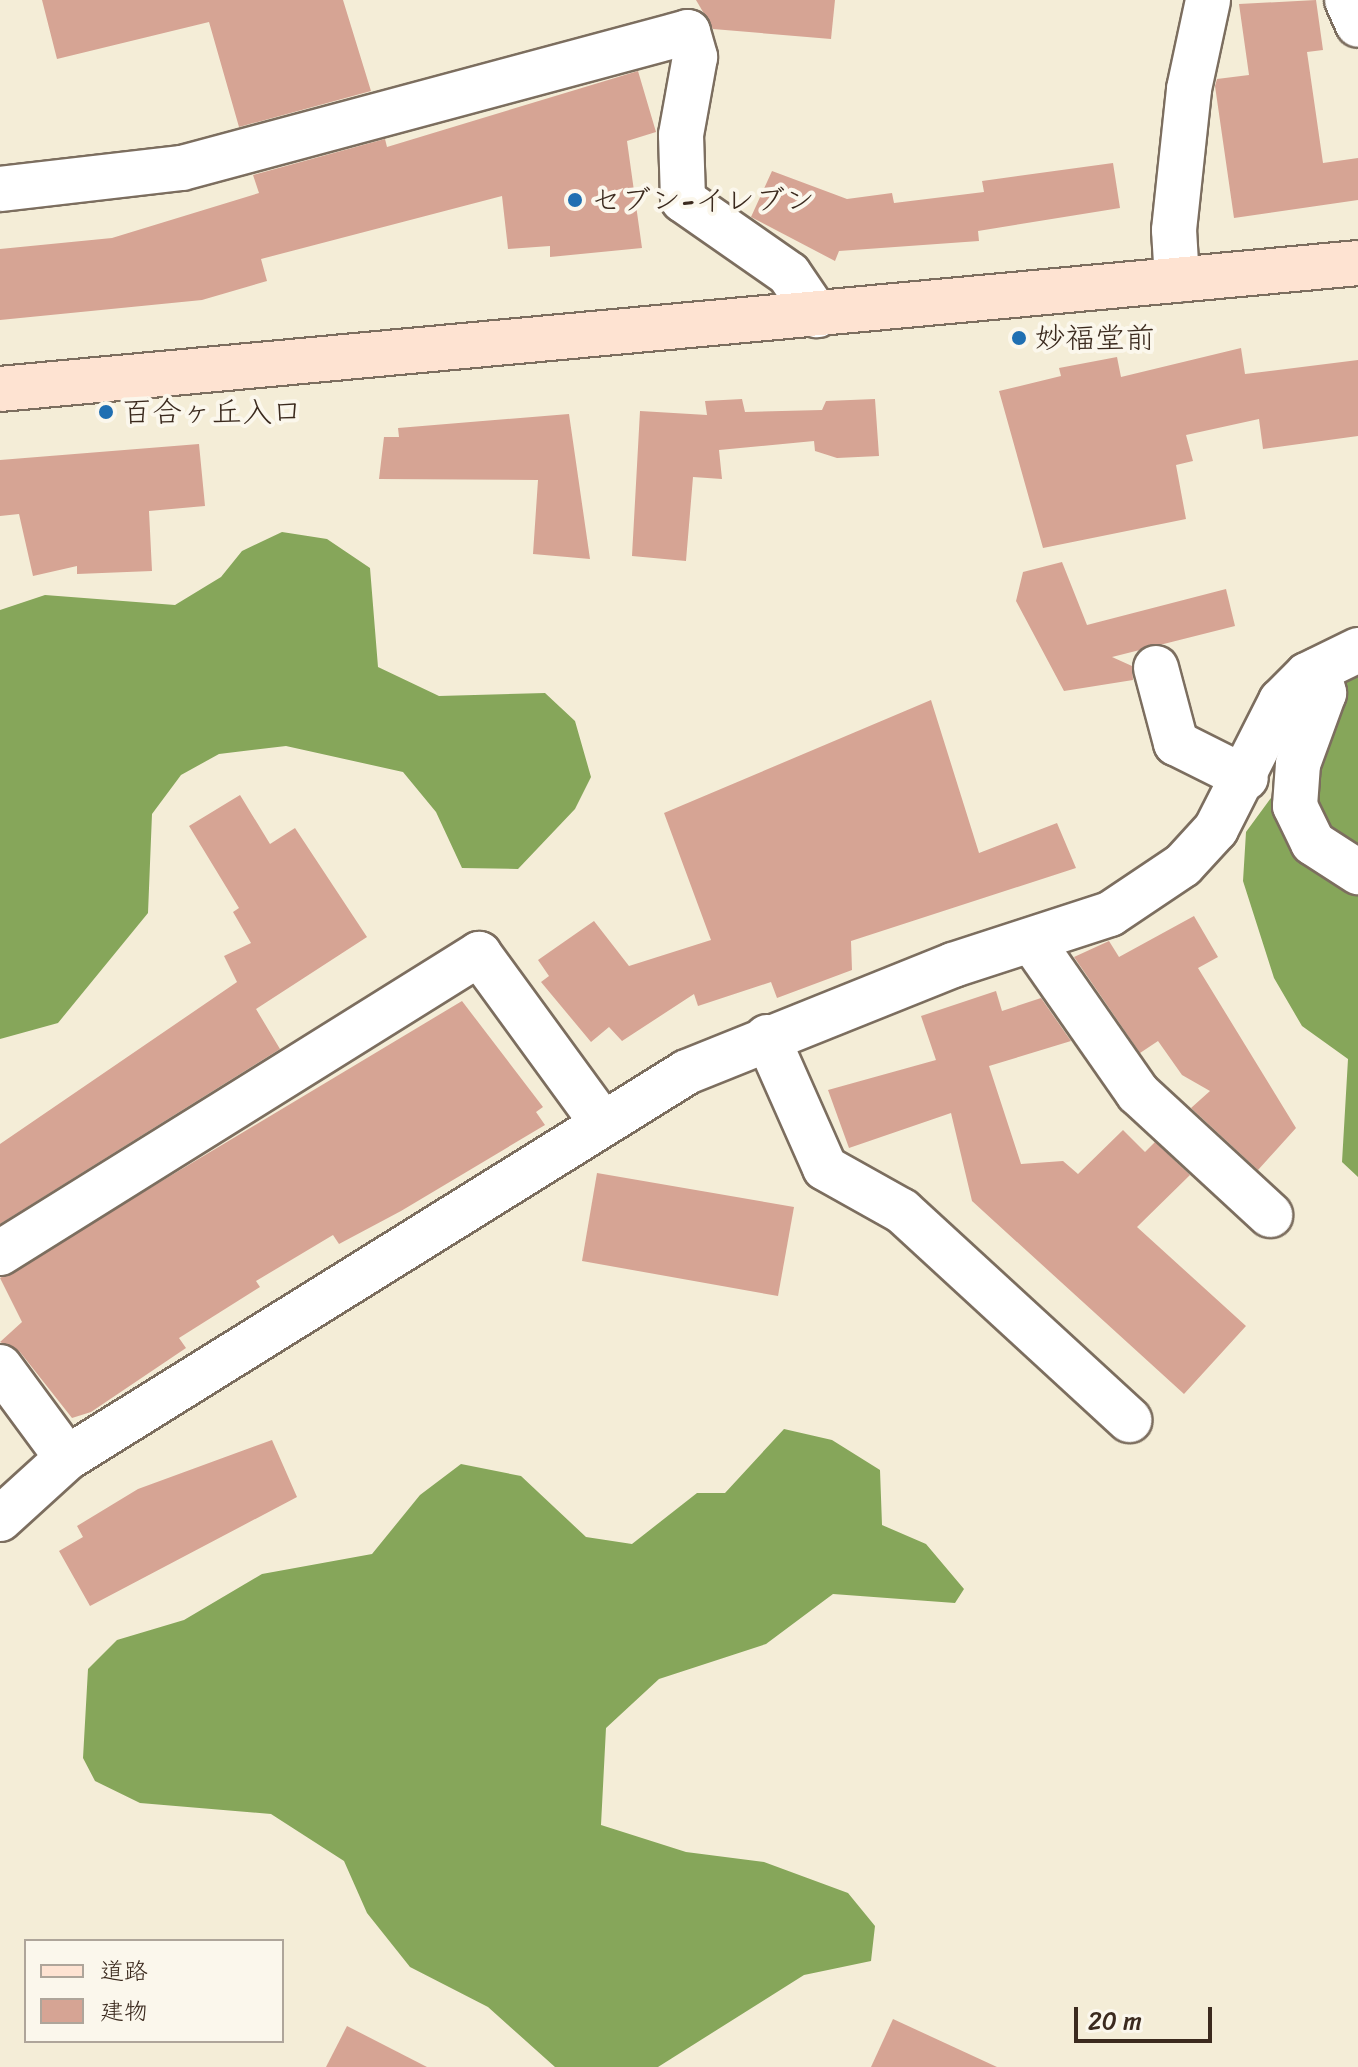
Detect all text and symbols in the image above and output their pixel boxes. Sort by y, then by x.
place label: セブン-イレブン [591,182,815,218]
marker: セブン-イレブン [566,191,584,209]
place label: 妙福堂前 [1035,320,1155,356]
marker: 妙福堂前 [1010,329,1028,347]
place label: 百合ヶ丘入口 [122,394,302,430]
marker: 百合ヶ丘入口 [97,403,115,421]
legend [24,1939,284,2043]
text: 道路 [100,1950,148,1992]
text: 建物 [100,1990,148,2032]
scale bar [1078,1991,1216,2041]
text: 20 m [1088,2000,1142,2042]

